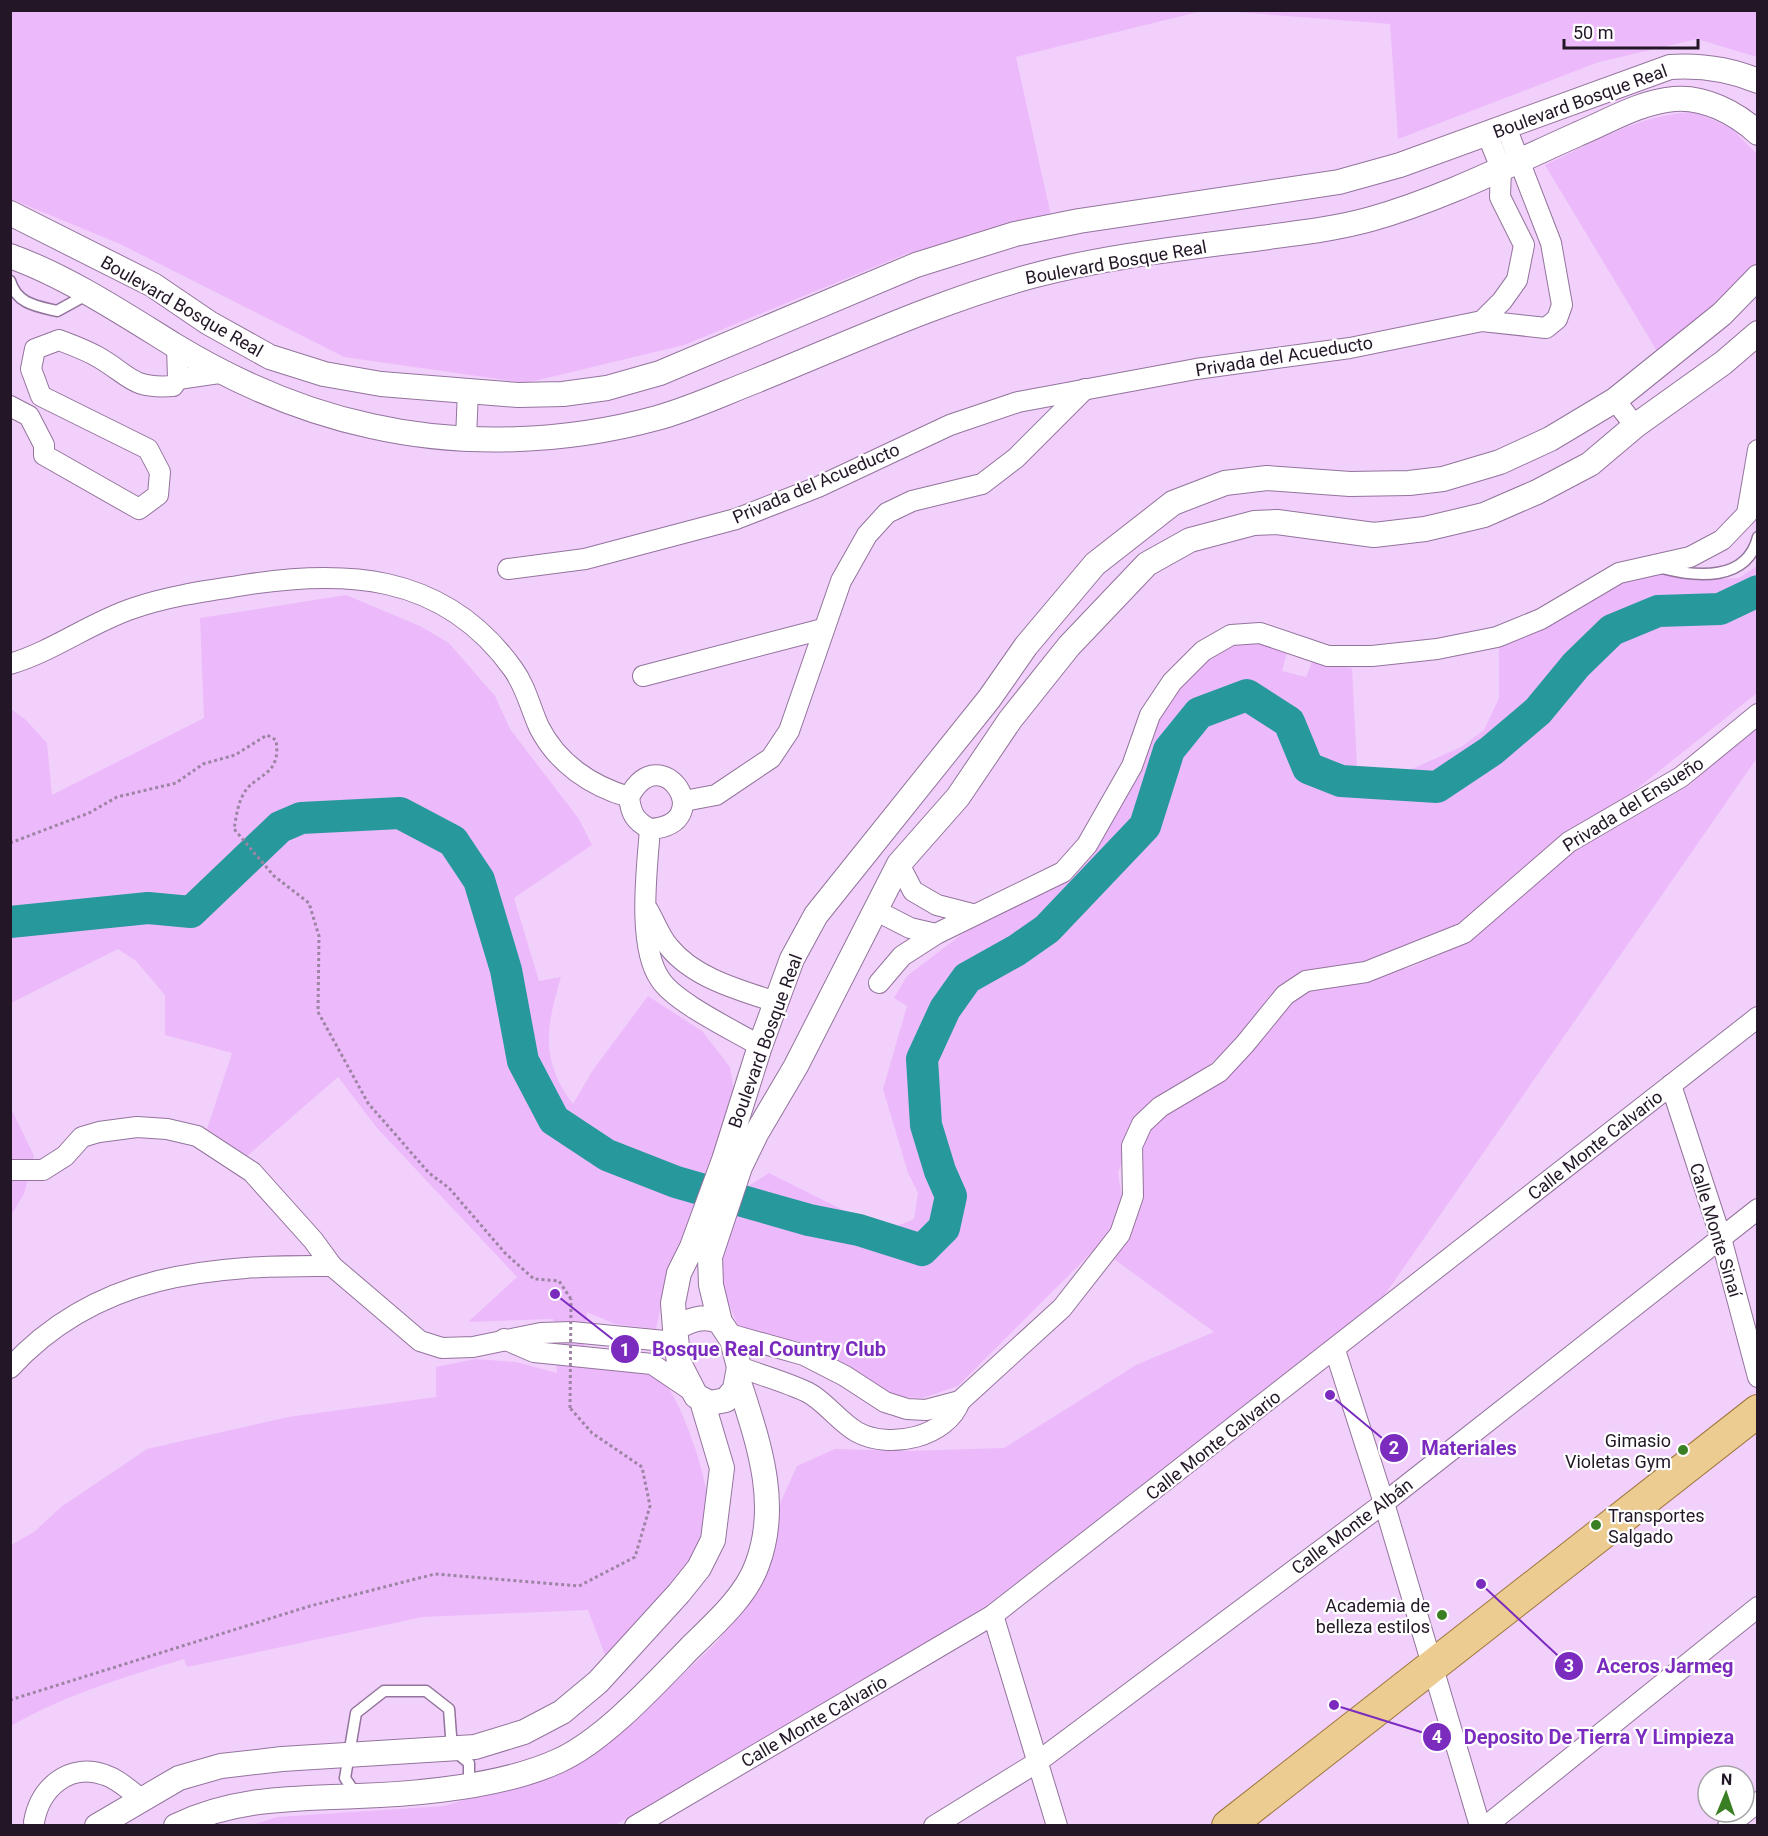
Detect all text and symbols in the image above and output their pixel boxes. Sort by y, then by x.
scale bar [1564,12,1698,50]
text: 50 m [1573,22,1613,43]
street label: Boulevard Bosque Real [1490,60,1670,142]
street label: Boulevard Bosque Real [1024,236,1208,288]
street label: Boulevard Bosque Real [97,251,267,361]
street label: Privada del Acueducto [1194,332,1374,380]
street label: Privada del Acueducto [729,438,903,528]
street label: Privada del Ensueño [1559,752,1707,856]
street label: Boulevard Bosque Real [724,951,806,1131]
street label: Calle Monte Calvario [1523,1086,1667,1204]
street label: Calle Monte Sinaí [1686,1160,1747,1300]
callout: Bosque Real Country Club [610,1330,898,1368]
text: Bosque Real Country Club [652,1337,886,1361]
text: 1 [620,1339,630,1360]
street label: Calle Monte Calvario [1141,1386,1285,1504]
callout: Materiales [1379,1429,1529,1467]
place label: Gimasio Violetas Gym [1565,1430,1671,1472]
text: Materiales [1421,1436,1517,1460]
text: 2 [1389,1437,1399,1458]
marker: Gimasio Violetas Gym [1676,1443,1690,1457]
street label: Calle Monte Albán [1287,1474,1417,1578]
place label: Transportes Salgado [1608,1505,1705,1547]
marker: Transportes Salgado [1589,1518,1603,1532]
place label: Academia de belleza estilos [1316,1595,1430,1637]
marker: Academia de belleza estilos [1435,1608,1449,1622]
callout: Aceros Jarmeg [1554,1647,1745,1685]
text: Aceros Jarmeg [1597,1654,1733,1678]
text: 3 [1564,1655,1574,1676]
street label: Calle Monte Calvario [737,1671,891,1771]
callout: Deposito De Tierra Y Limpieza [1422,1718,1747,1756]
text: Deposito De Tierra Y Limpieza [1464,1725,1735,1749]
text: 4 [1432,1726,1442,1747]
north arrow [1696,1764,1756,1824]
text: N [1721,1770,1732,1789]

